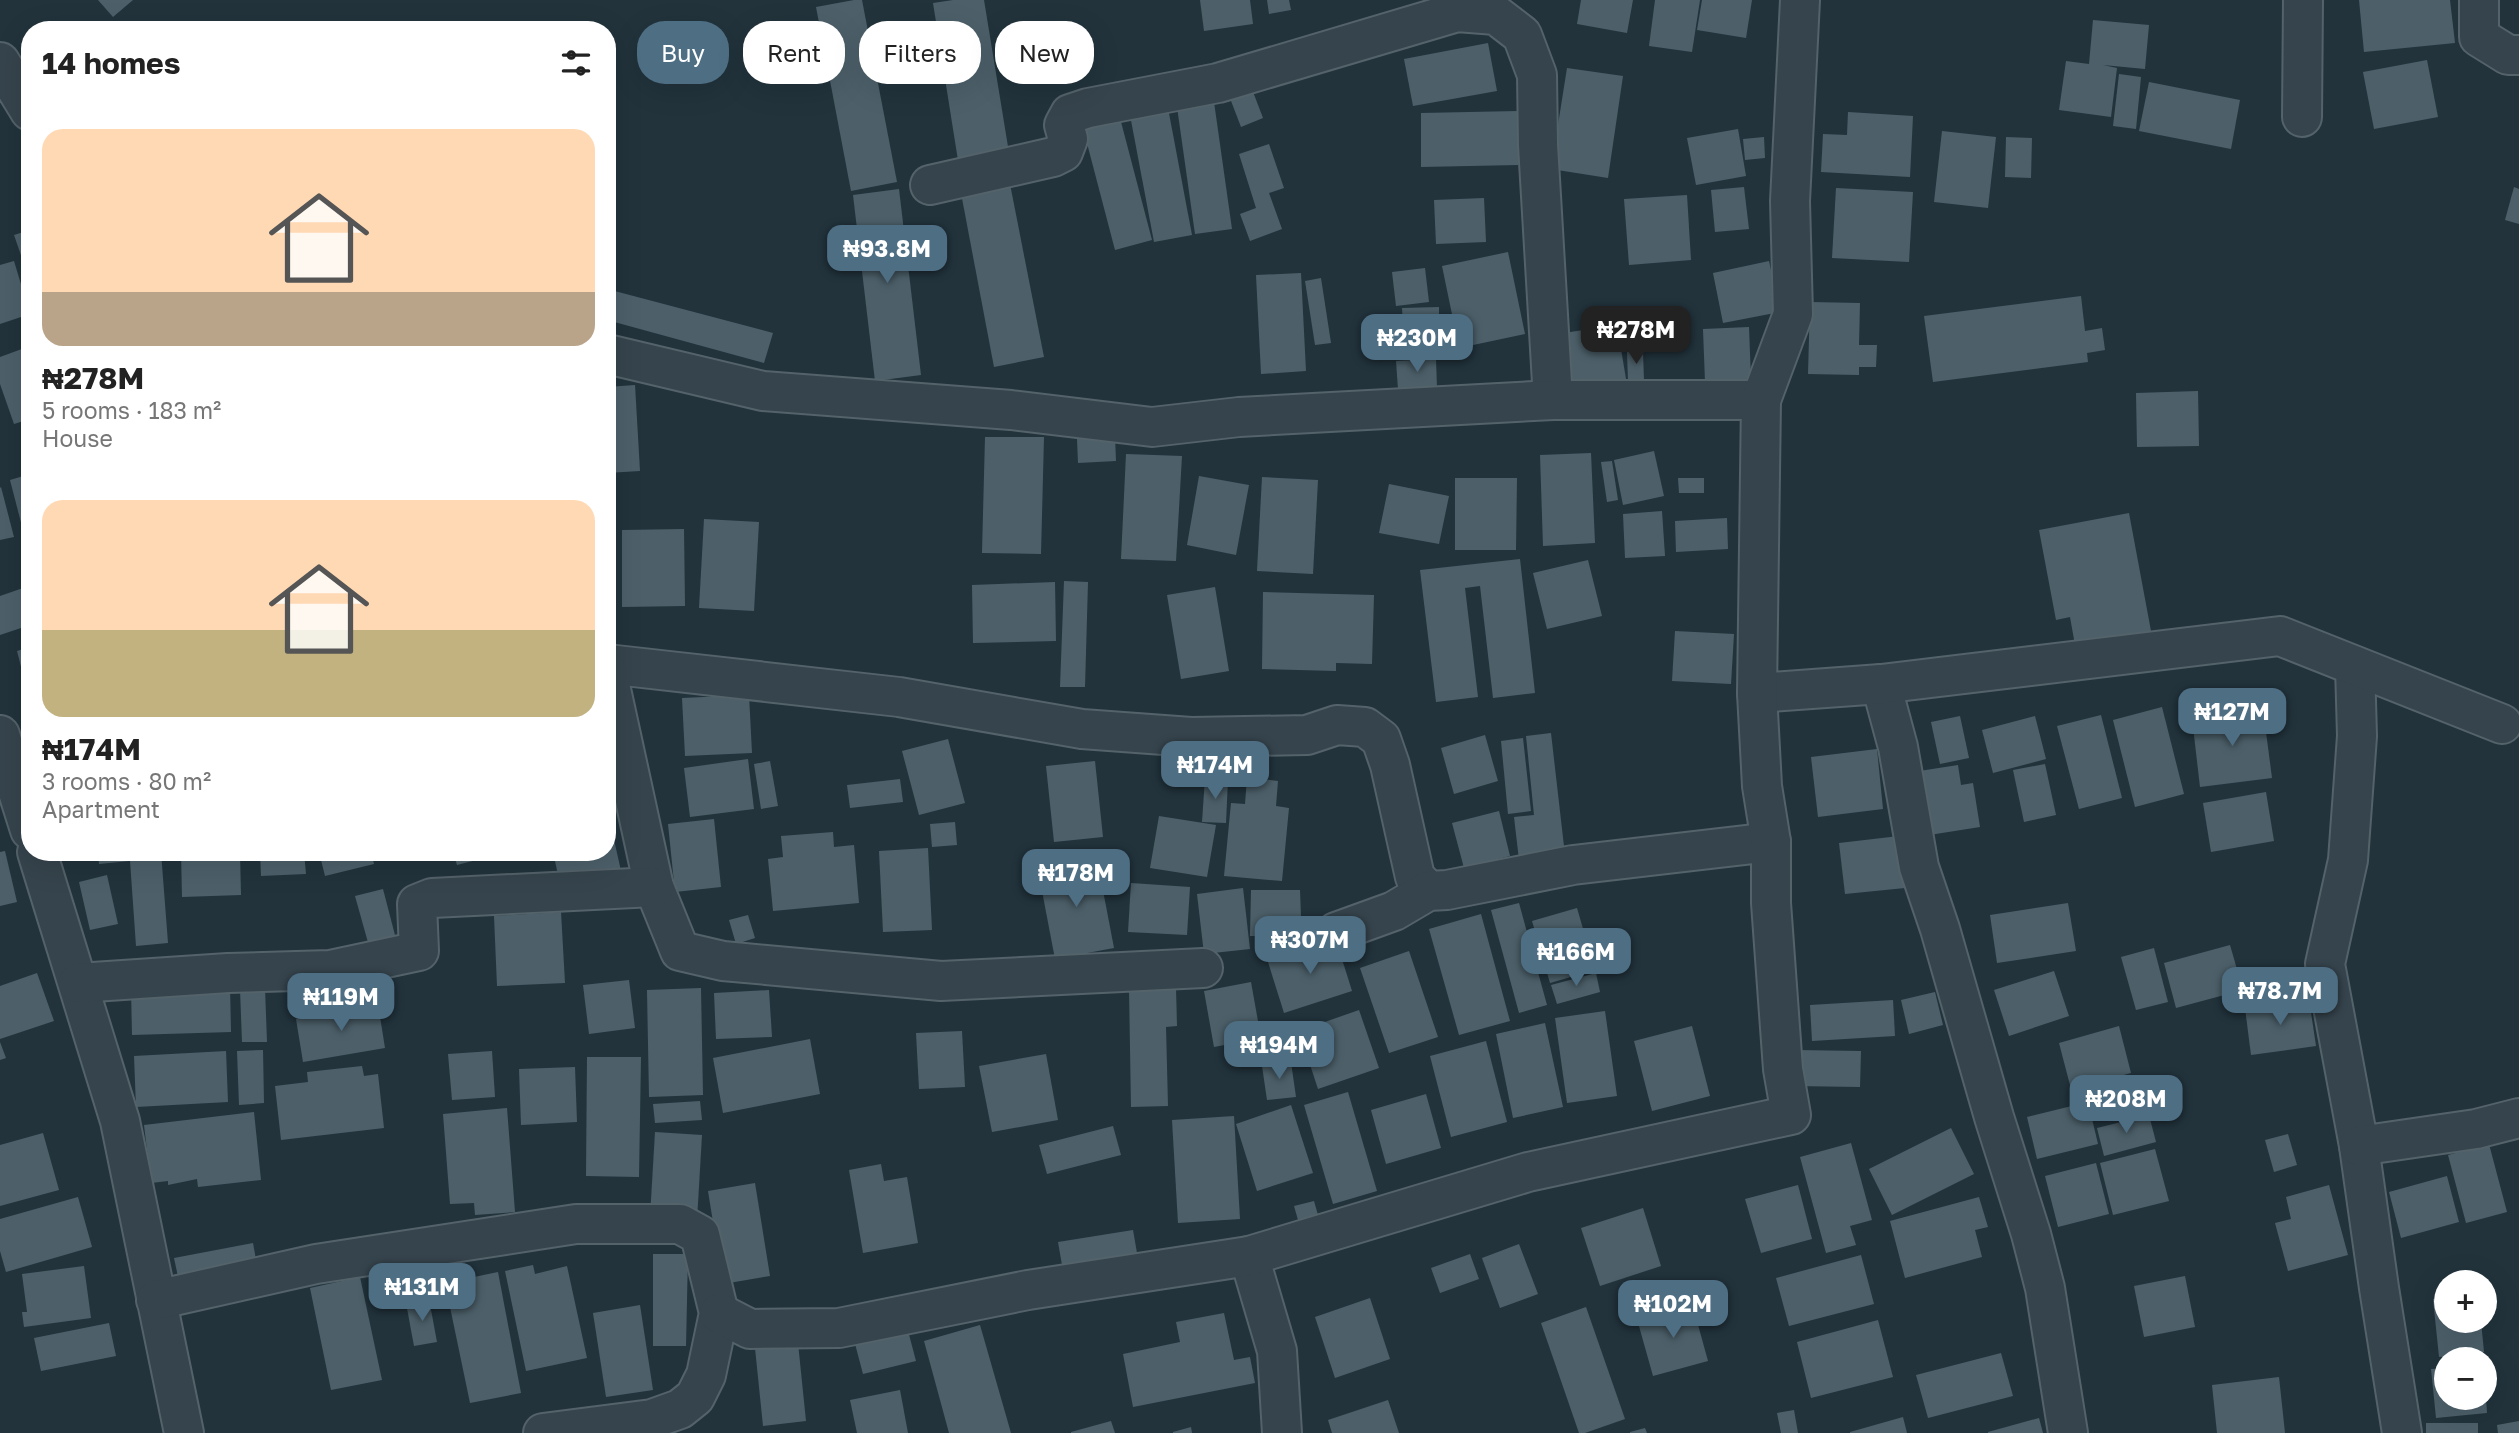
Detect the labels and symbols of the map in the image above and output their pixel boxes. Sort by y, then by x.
pin: ₦93.8M [830,226,944,285]
pin: ₦278M [1587,306,1685,366]
pin: ₦230M [1368,314,1466,374]
pin: ₦127M [2183,688,2281,748]
pin: ₦174M [1166,742,1264,801]
pin: ₦178M [1027,850,1125,909]
pin: ₦307M [1261,916,1359,976]
pin: ₦166M [1527,928,1625,988]
pin: ₦78.7M [2223,968,2337,1027]
pin: ₦119M [292,974,390,1033]
pin: ₦194M [1230,1021,1328,1081]
pin: ₦208M [2077,1076,2175,1135]
pin: ₦131M [373,1264,471,1323]
pin: ₦102M [1624,1280,1722,1340]

